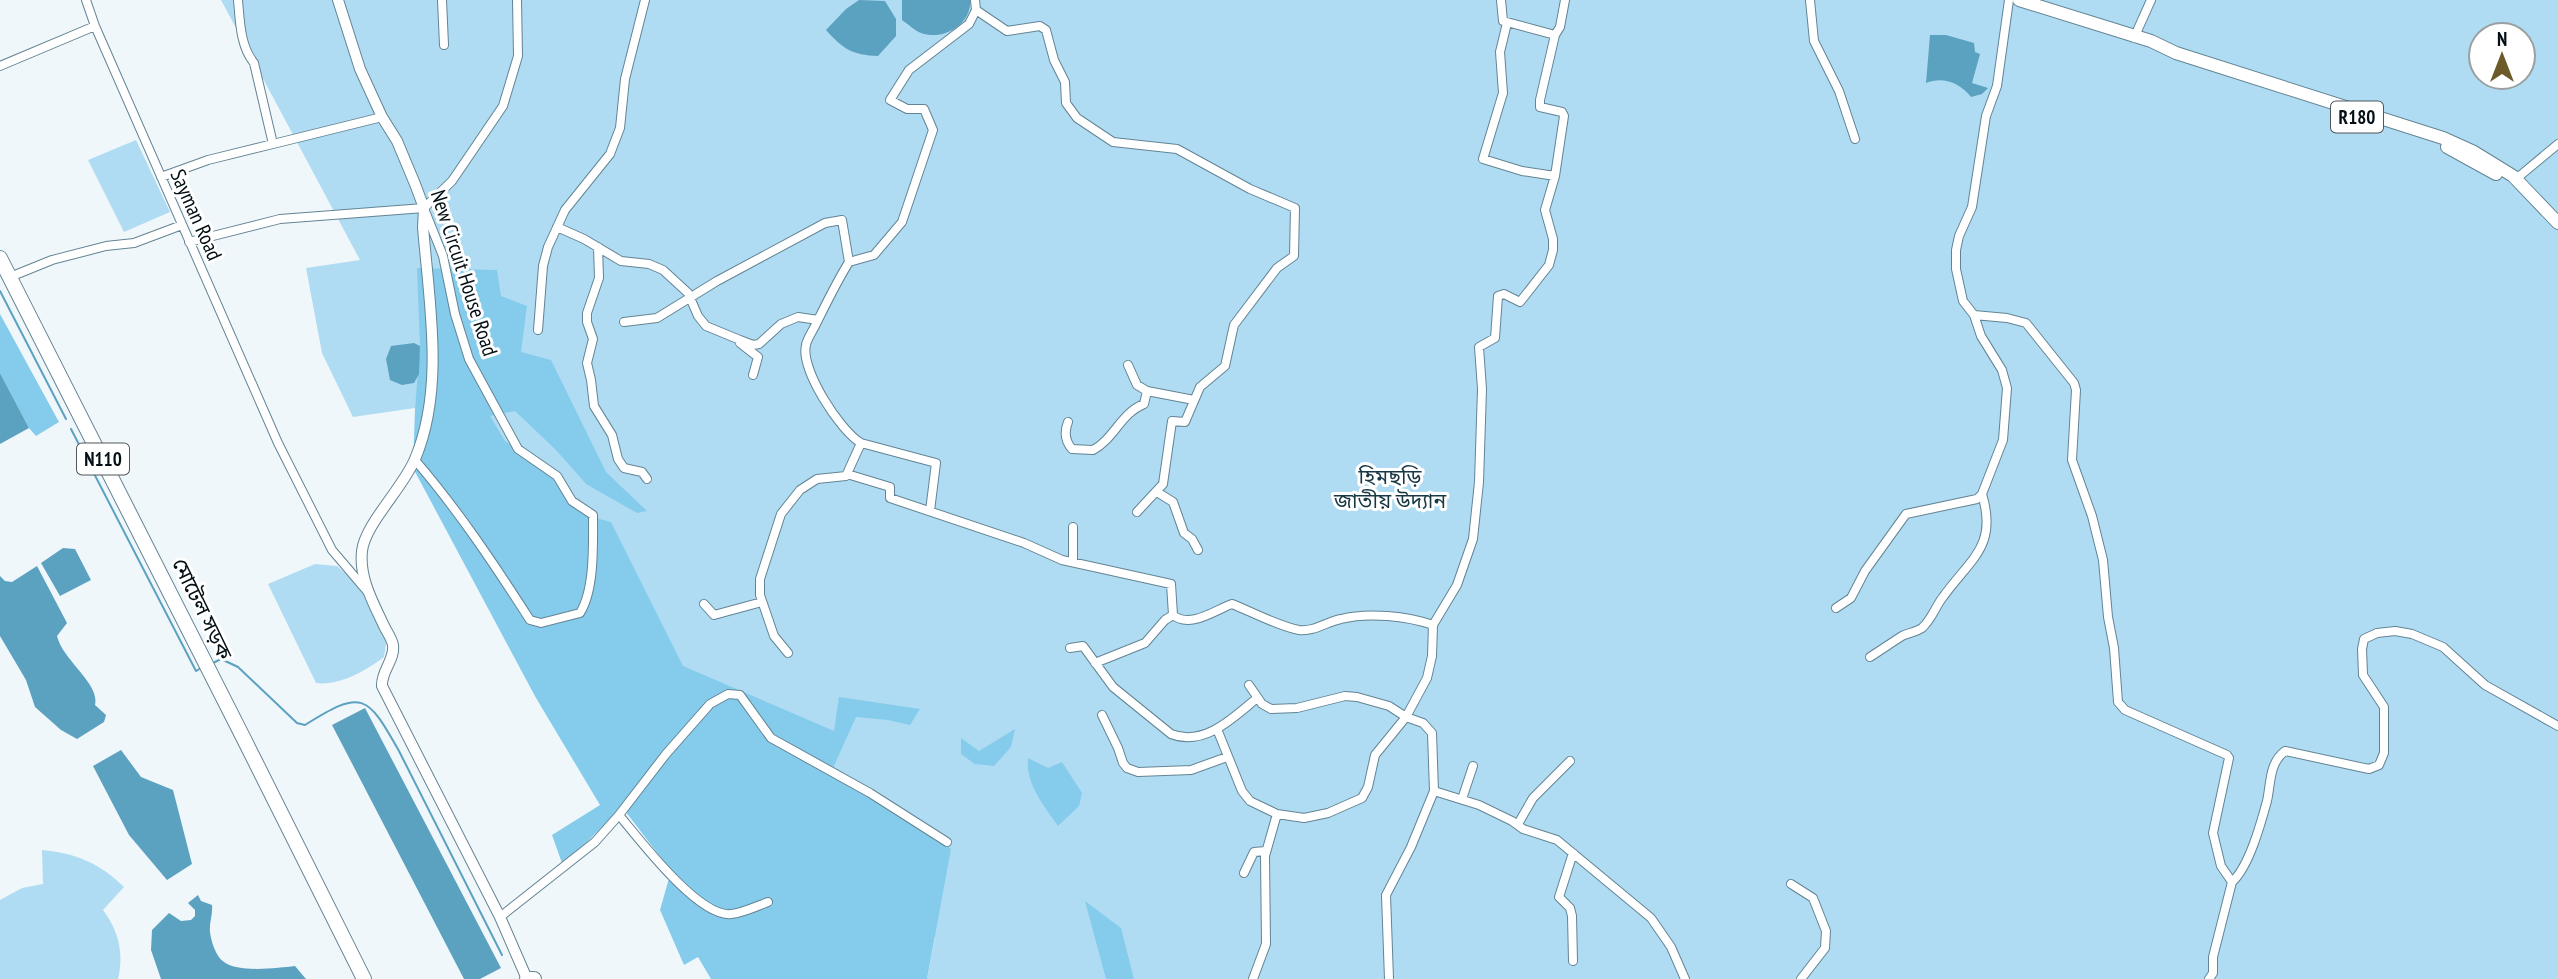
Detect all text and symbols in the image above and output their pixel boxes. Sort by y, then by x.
north arrow [2467,21,2537,91]
text: N [2497,27,2507,51]
road number: R180 [2331,102,2383,132]
street label: Sayman Road [164,165,228,265]
street label: New Circuit House Road [425,186,504,359]
road number: N110 [77,444,129,474]
park label: হিমছড়ি জাতীয় উদ্যান [1333,463,1446,514]
street label: মোটেল সড়ক [166,553,239,665]

